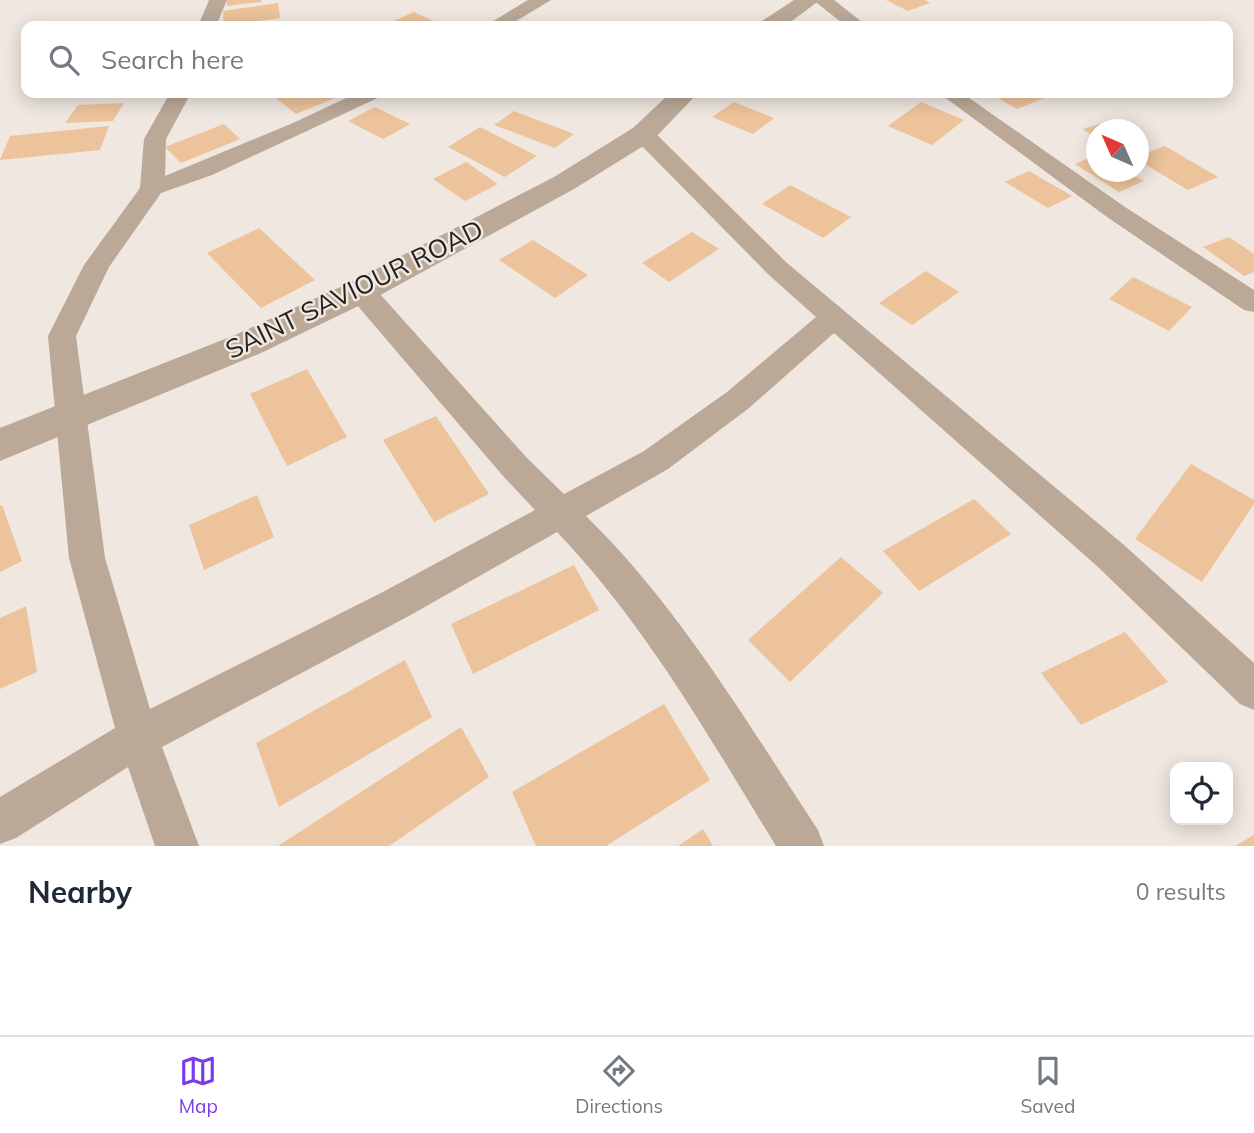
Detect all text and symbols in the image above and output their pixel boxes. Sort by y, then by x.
search box [21,21,1233,98]
icon: search [45,41,83,79]
text: Search here [101,43,244,76]
north arrow [1086,119,1149,182]
street label: SAINT SAVIOUR ROAD [220,212,488,366]
map controls [1170,762,1233,825]
button: locate [1170,762,1233,825]
text: Nearby [28,873,132,911]
text: 0 results [1136,877,1226,906]
tab: Map [179,1052,218,1118]
tab: Directions [575,1052,663,1118]
tab: Saved [1020,1052,1075,1118]

